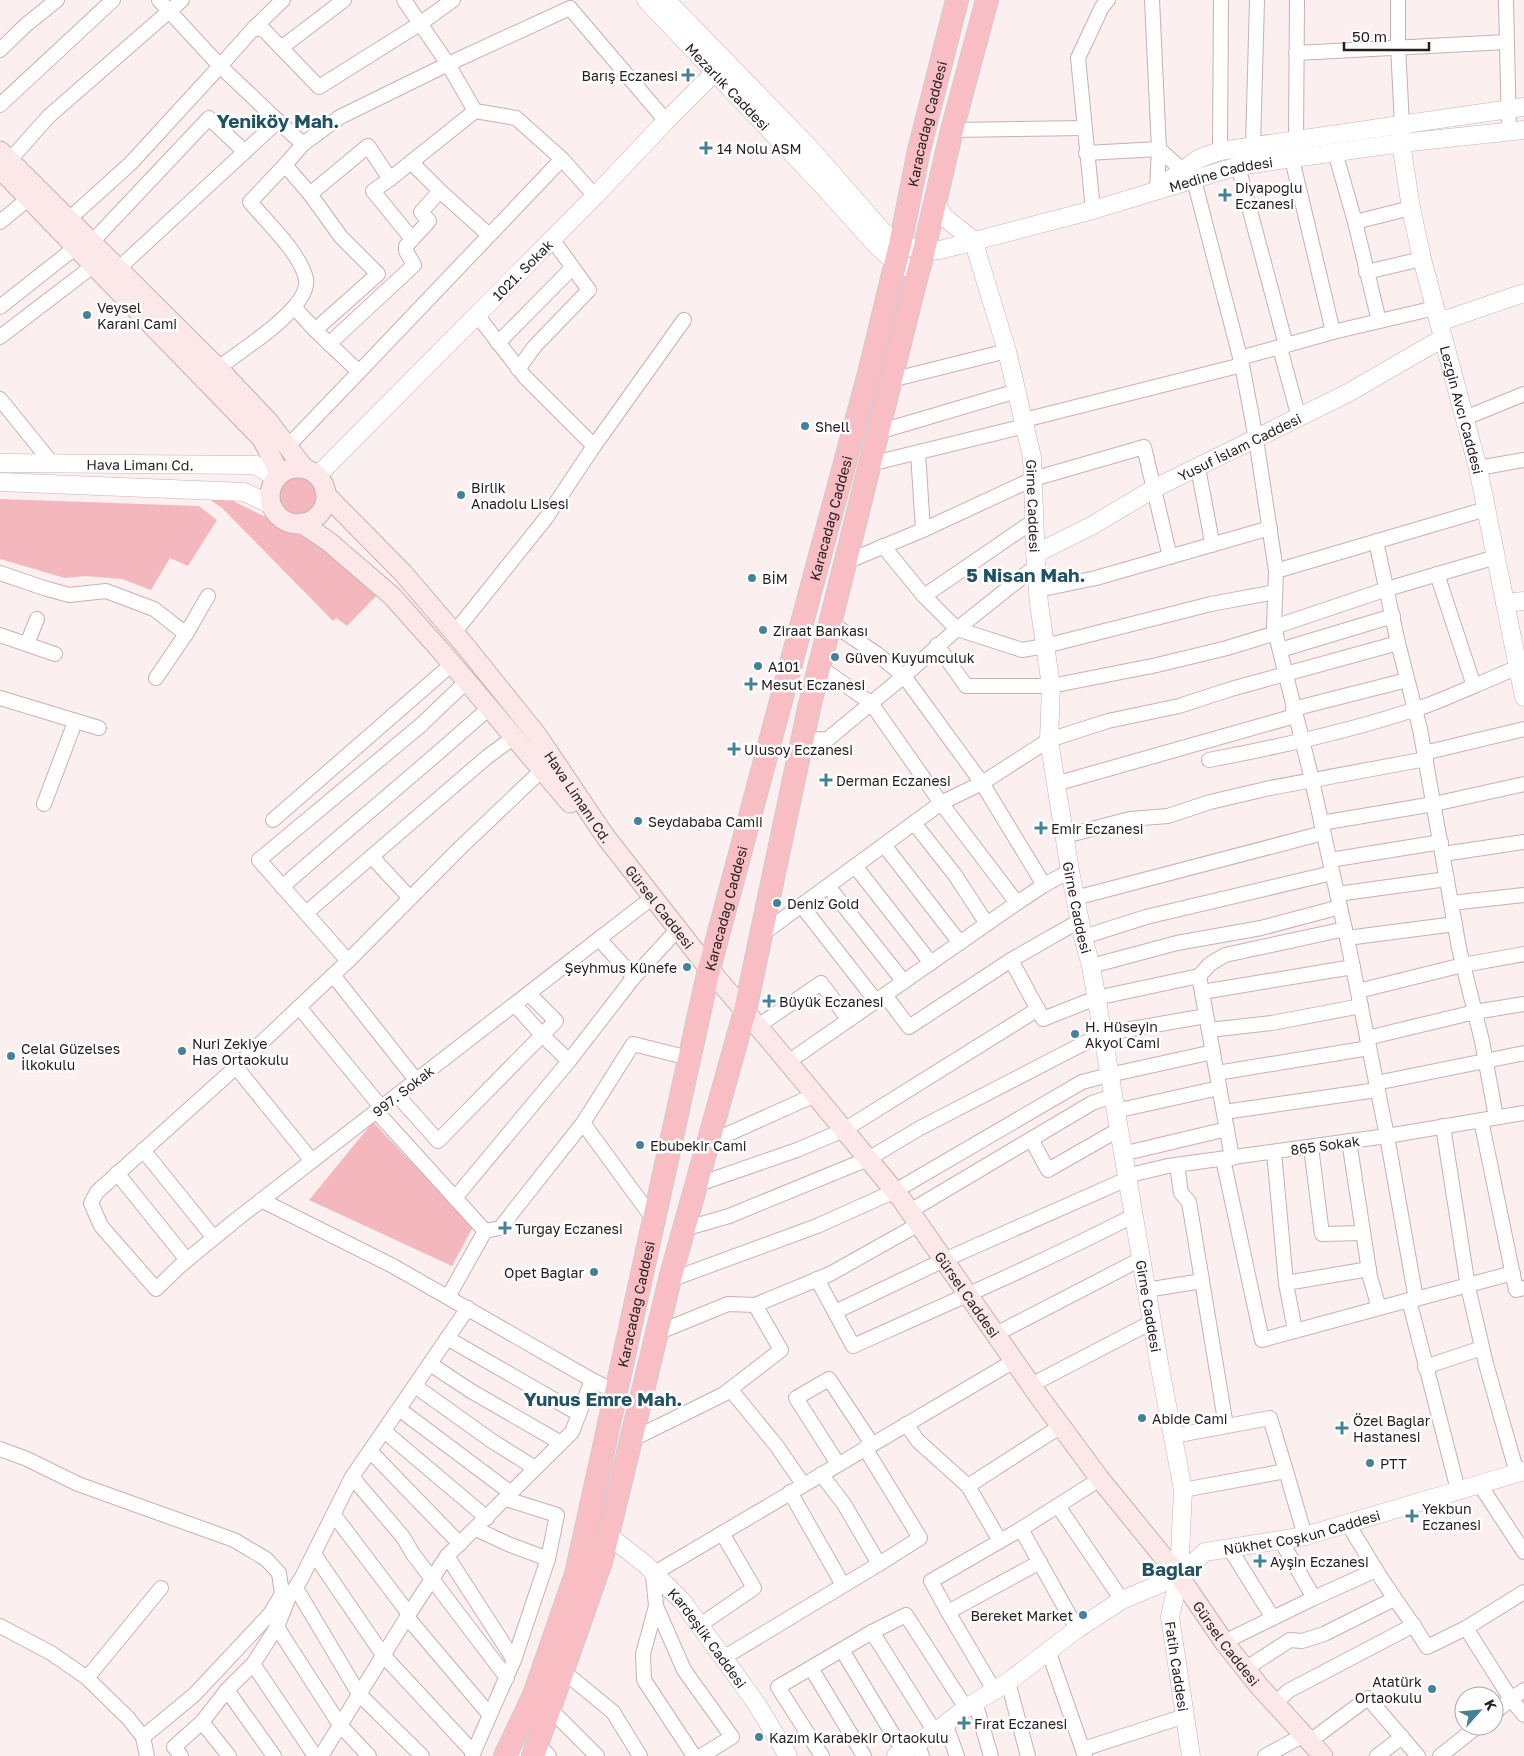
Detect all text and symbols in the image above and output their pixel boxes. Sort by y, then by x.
scale bar [1344,20,1429,52]
text: 50 m [1352,27,1387,45]
street label: Mezarlık Caddesi [682,39,774,133]
street label: Karacadağ Caddesi [903,59,950,188]
place label: Barış Eczanesi [582,67,678,84]
marker: Barış Eczanesi [682,69,694,81]
district label: Yeniköy Mah. [217,109,339,132]
place label: 14 Nolu ASM [717,140,802,157]
marker: 14 Nolu ASM [699,141,713,155]
street label: Medine Caddesi [1167,153,1274,195]
place label: Diyapoğlu Eczanesi [1235,179,1302,212]
marker: Diyapoğlu Eczanesi [1219,189,1231,201]
street label: 1021. Sokak [488,235,556,304]
place label: Veysel Karani Cami [97,299,177,332]
marker: Veysel Karani Cami [81,309,93,321]
street label: Lezgin Avcı Caddesi [1437,343,1488,476]
street label: Yusuf İslam Caddesi [1175,409,1304,484]
place label: Shell [815,418,850,435]
marker: Shell [799,420,811,432]
street label: Karacadağ Caddesi [805,454,855,583]
street label: Hava Limanı Cd. [86,455,194,473]
street label: Girne Caddesi [1024,459,1044,553]
place label: Birlik Anadolu Lisesi [471,479,569,512]
marker: Birlik Anadolu Lisesi [455,489,467,501]
district label: 5 Nisan Mah. [966,563,1086,586]
place label: BİM [762,570,788,587]
marker: BİM [746,572,758,584]
place label: Ziraat Bankası [773,622,868,639]
marker: Ziraat Bankası [757,624,769,636]
place label: Güven Kuyumculuk [845,649,975,666]
marker: Güven Kuyumculuk [829,651,841,663]
place label: A101 [768,658,800,675]
marker: A101 [752,660,764,672]
place label: Mesut Eczanesi [761,676,865,693]
marker: Mesut Eczanesi [745,678,757,690]
place label: Ulusoy Eczanesi [744,741,853,758]
marker: Ulusoy Eczanesi [728,743,740,755]
street label: Hava Limanı Cd. [541,747,616,846]
place label: Derman Eczanesi [836,772,951,789]
marker: Derman Eczanesi [820,774,832,786]
place label: Seydababa Camii [648,813,763,830]
marker: Seydababa Camii [632,815,644,827]
place label: Emir Eczanesi [1051,820,1144,837]
marker: Emir Eczanesi [1035,822,1047,834]
street label: Karacadağ Caddesi [700,844,750,973]
street label: Girne Caddesi [1060,860,1096,955]
street label: Gürsel Caddesi [622,861,698,952]
place label: Deniz Gold [787,895,859,912]
marker: Deniz Gold [771,897,783,909]
place label: Şeyhmus Künefe [564,959,677,976]
marker: Şeyhmus Künefe [681,961,693,973]
place label: Büyük Eczanesi [779,993,884,1010]
marker: Büyük Eczanesi [763,995,775,1007]
place label: H. Hüseyin Akyol Cami [1085,1018,1160,1051]
marker: H. Hüseyin Akyol Cami [1069,1028,1081,1040]
place label: Nuri Zekiye Has Ortaokulu [192,1035,289,1068]
place label: Celal Güzelses İlkokulu [21,1040,120,1073]
marker: Nuri Zekiye Has Ortaokulu [176,1045,188,1057]
marker: Celal Güzelses İlkokulu [5,1050,17,1062]
street label: 997. Sokak [369,1062,437,1120]
street label: 865 Sokak [1289,1132,1361,1158]
place label: Ebubekir Cami [650,1137,747,1154]
marker: Ebubekir Cami [634,1139,646,1151]
place label: Turgay Eczanesi [515,1220,623,1237]
marker: Turgay Eczanesi [499,1222,511,1234]
street label: Karacadağ Caddesi [613,1239,657,1369]
street label: Gürsel Caddesi [932,1248,1004,1340]
street label: Girne Caddesi [1133,1258,1165,1353]
place label: Opet Bağlar [504,1264,585,1281]
marker: Opet Bağlar [588,1266,600,1278]
district label: Yunus Emre Mah. [524,1387,682,1410]
place label: Abide Cami [1152,1410,1228,1427]
marker: Abide Cami [1136,1412,1148,1424]
place label: Özel Baglar Hastanesi [1353,1412,1431,1445]
marker: Özel Baglar Hastanesi [1335,1421,1349,1435]
place label: PTT [1380,1455,1407,1472]
marker: PTT [1364,1457,1376,1469]
place label: Yekbun Eczanesi [1422,1500,1481,1533]
street label: Nükhet Coşkun Caddesi [1222,1506,1382,1557]
marker: Yekbun Eczanesi [1406,1510,1418,1522]
place label: Ayşin Eczanesi [1270,1553,1369,1570]
marker: Ayşin Eczanesi [1254,1555,1266,1567]
district label: Bağlar [1142,1557,1203,1580]
street label: Kardeşlik Caddesi [665,1584,751,1691]
street label: Gürsel Caddesi [1190,1597,1264,1689]
place label: Bereket Market [970,1607,1073,1624]
marker: Bereket Market [1077,1609,1089,1621]
street label: Fatih Caddesi [1162,1620,1193,1713]
place label: Atatürk Ortaokulu [1355,1673,1422,1706]
marker: Atatürk Ortaokulu [1426,1683,1438,1695]
north arrow [1454,1686,1504,1736]
text: K [1481,1696,1501,1713]
place label: Fırat Eczanesi [974,1715,1067,1732]
marker: Fırat Eczanesi [958,1717,970,1729]
place label: Kazım Karabekir Ortaokulu [769,1729,949,1746]
marker: Kazım Karabekir Ortaokulu [753,1731,765,1743]

